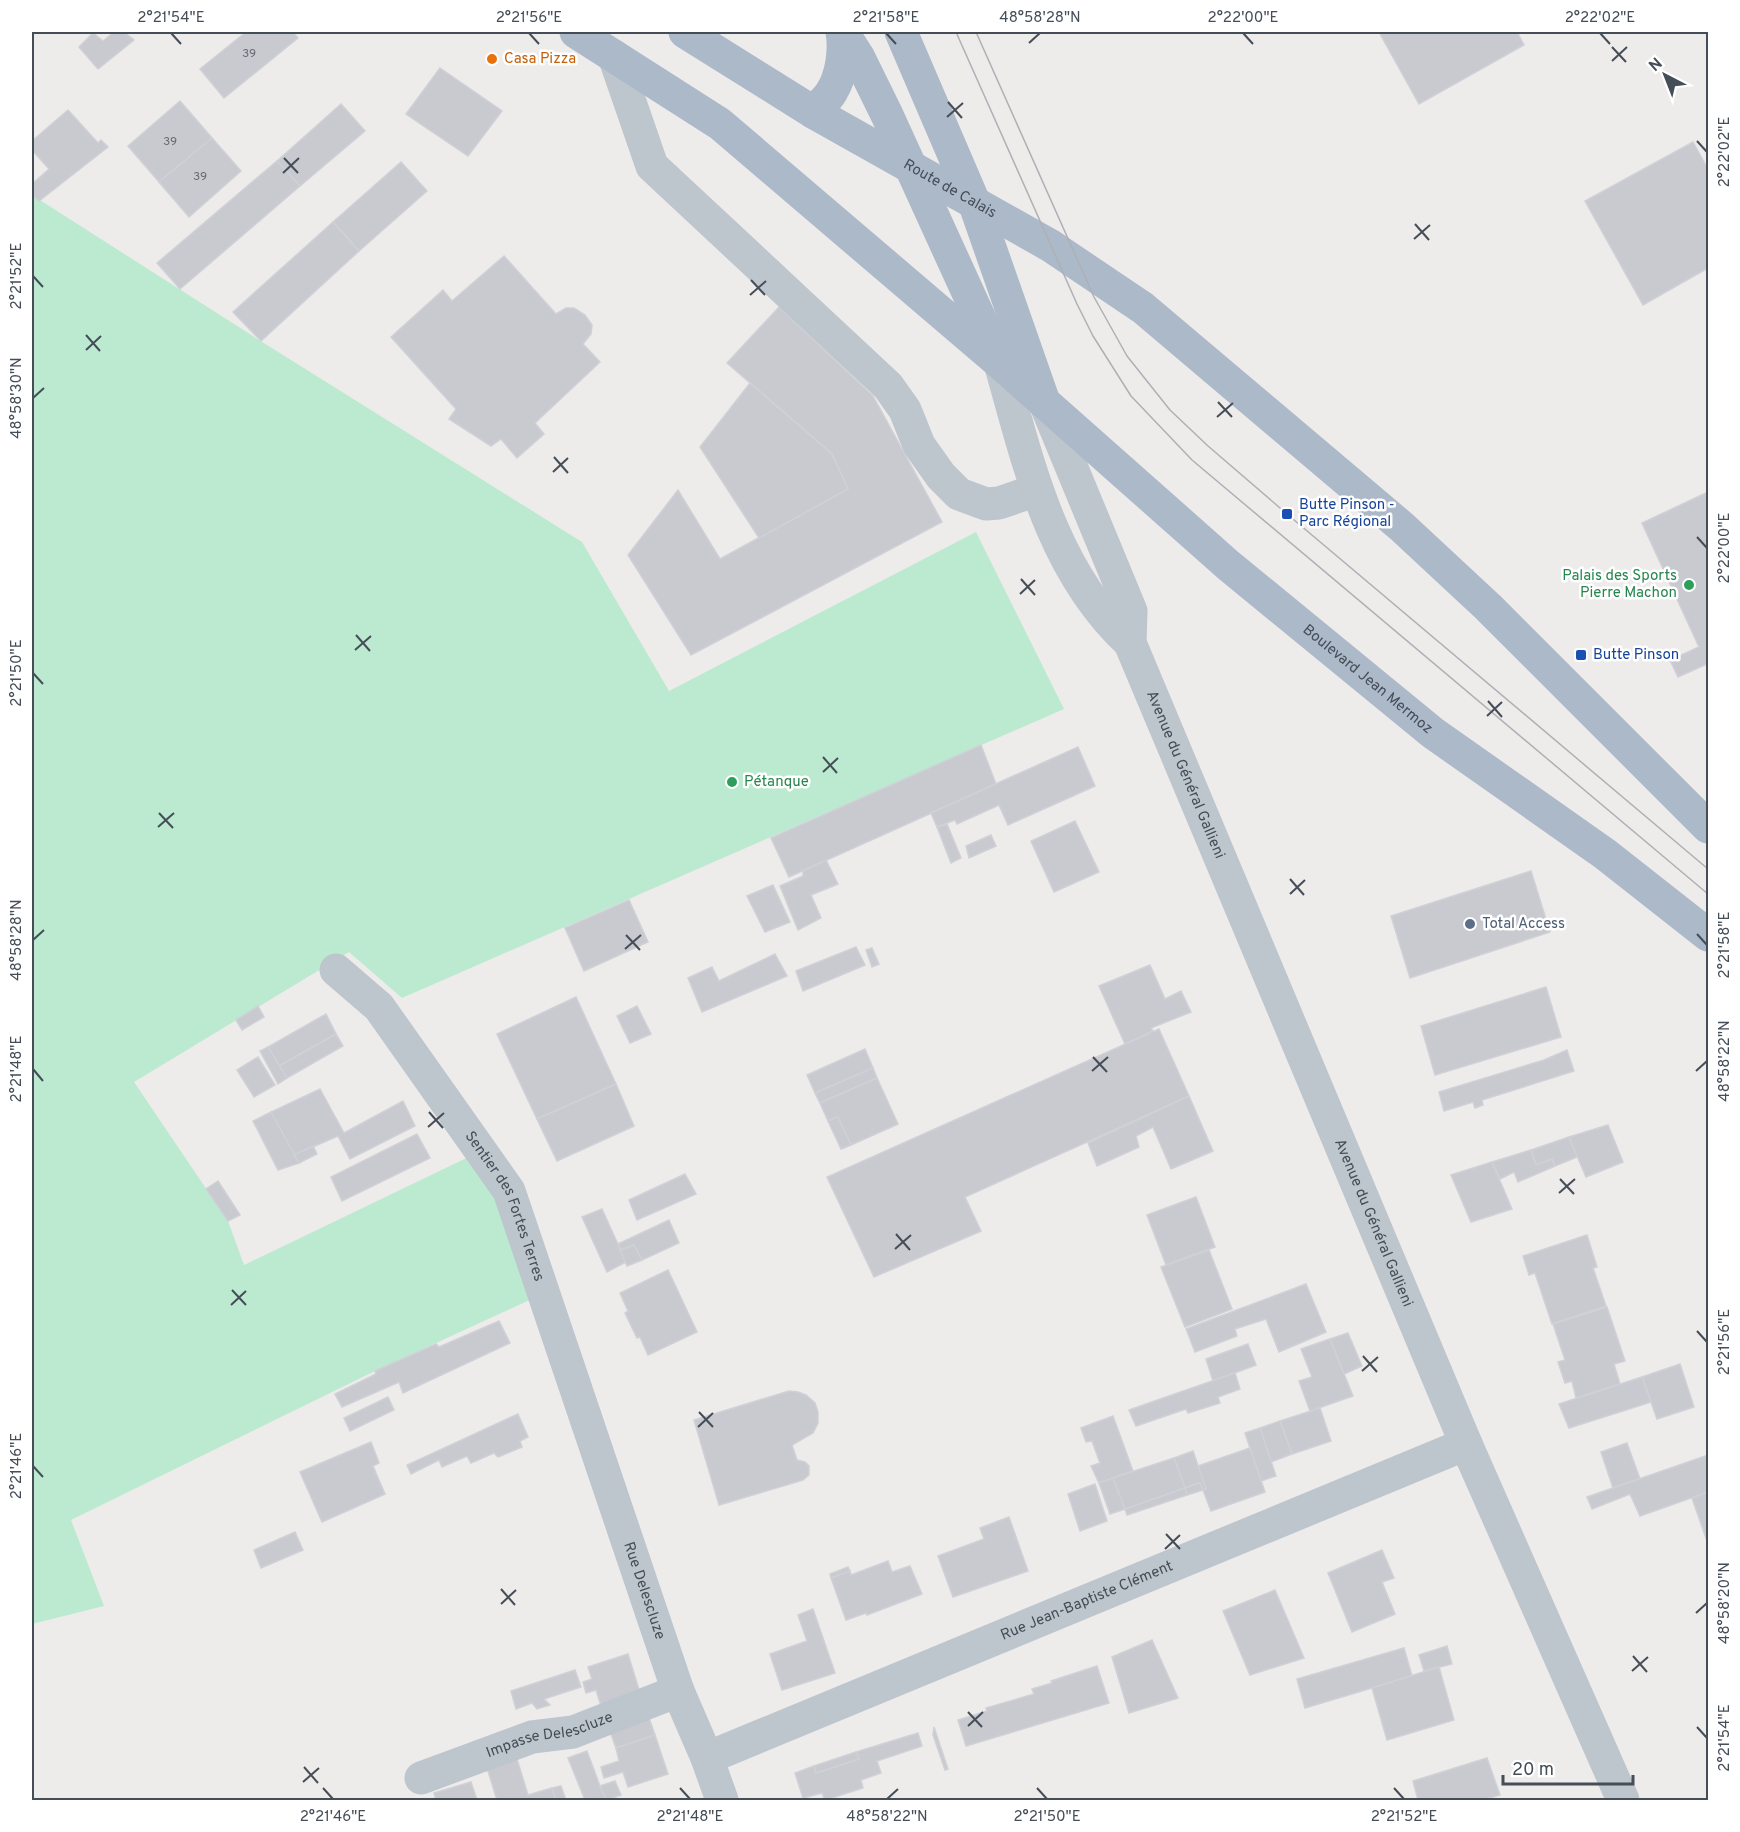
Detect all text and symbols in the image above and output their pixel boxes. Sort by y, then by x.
text: 2°21'54"E [137,9,205,28]
text: 2°21'56"E [496,9,562,28]
text: 2°21'58"E [853,9,919,28]
text: 48°58'28"N [999,9,1081,28]
text: 2°22'00"E [1207,9,1279,28]
text: 2°22'02"E [1565,9,1635,28]
north arrow [1635,45,1695,105]
house number: 39 [242,46,256,62]
place label: Casa Pizza [504,50,576,69]
marker: Casa Pizza [485,52,499,66]
text: N [1645,54,1667,77]
text: 2°22'02"E [1716,117,1735,187]
house number: 39 [163,134,177,150]
street label: Route de Calais [900,155,1000,223]
house number: 39 [193,169,207,185]
text: 2°21'52"E [8,243,27,309]
text: 48°58'30"N [8,357,27,439]
place label: Butte Pinson - Parc Régional [1299,496,1395,532]
marker: Butte Pinson - Parc Régional [1280,507,1294,521]
text: 2°22'00"E [1716,512,1735,584]
place label: Palais des Sports Pierre Machon [1562,567,1677,603]
marker: Palais des Sports Pierre Machon [1682,578,1696,592]
street label: Boulevard Jean Mermoz [1299,620,1436,738]
text: 2°21'50"E [8,639,27,707]
place label: Butte Pinson [1593,646,1679,665]
marker: Butte Pinson [1574,648,1588,662]
street label: Avenue du Général Gallieni [1142,688,1229,862]
place label: Pétanque [744,773,809,792]
marker: Pétanque [725,775,739,789]
text: 48°58'28"N [8,899,27,981]
text: 2°21'58"E [1716,912,1735,978]
place label: Total Access [1482,915,1565,934]
marker: Total Access [1463,917,1477,931]
text: 48°58'22"N [1716,1020,1735,1102]
text: 2°21'48"E [8,1036,27,1102]
street label: Sentier des Fortes Terres [460,1128,548,1284]
street label: Avenue du Général Gallieni [1330,1136,1417,1310]
text: 2°21'56"E [1716,1309,1735,1375]
text: 2°21'46"E [8,1433,27,1499]
street label: Rue Delescluze [619,1539,669,1642]
street label: Rue Jean-Baptiste Clément [998,1557,1176,1645]
text: 48°58'20"N [1716,1562,1735,1644]
text: 2°21'54"E [1716,1704,1735,1772]
street label: Impasse Delescluze [484,1708,616,1763]
scale bar [1503,1748,1634,1786]
text: 20 m [1512,1759,1554,1782]
text: 2°21'46"E [300,1808,366,1827]
text: 2°21'48"E [657,1808,723,1827]
text: 48°58'22"N [846,1808,928,1827]
text: 2°21'50"E [1013,1808,1081,1827]
text: 2°21'52"E [1371,1808,1437,1827]

